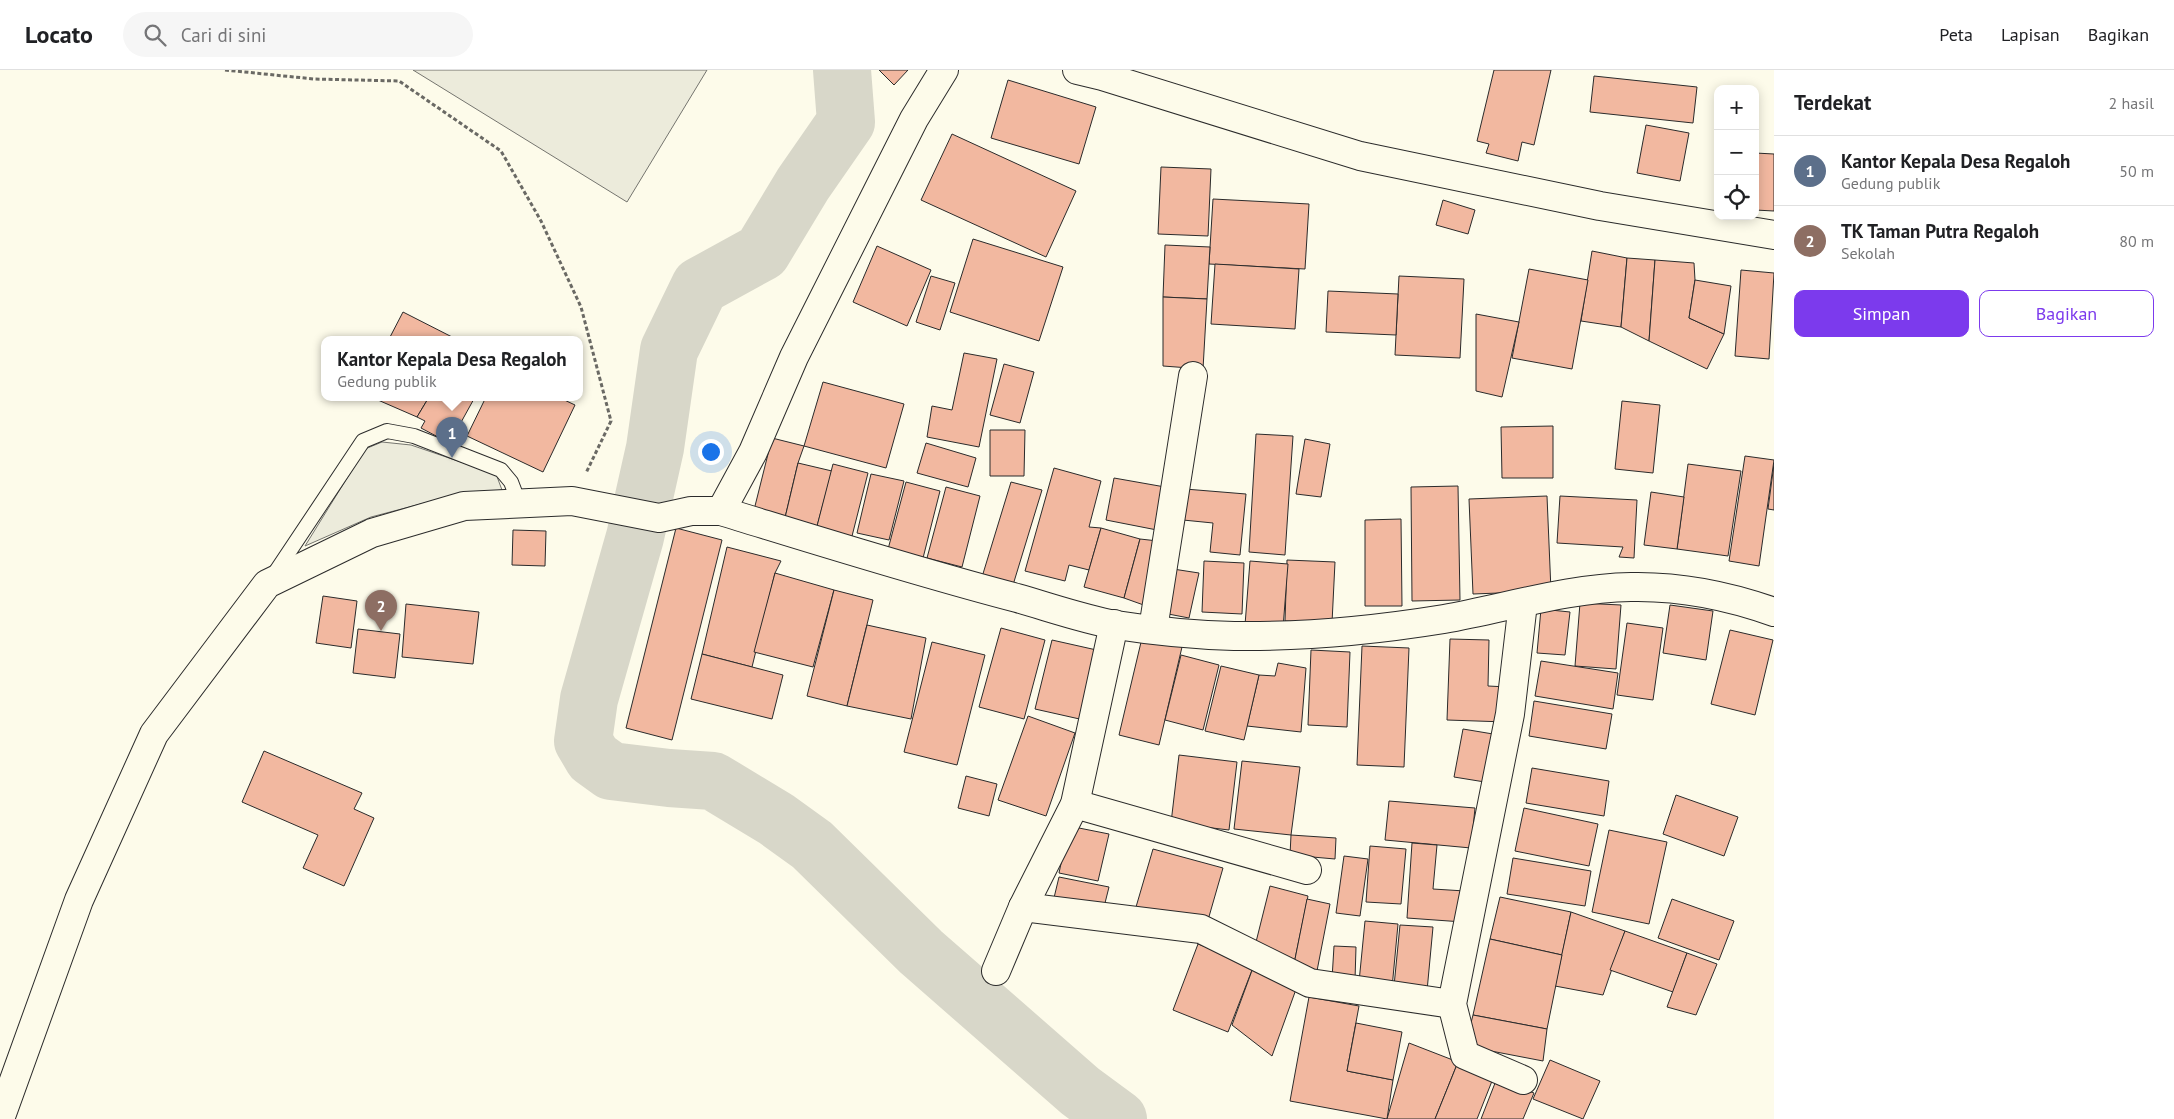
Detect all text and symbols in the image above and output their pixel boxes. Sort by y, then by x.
search box [123,12,473,57]
text: Locato [25,19,93,50]
icon: search [141,21,169,49]
text: Cari di sini [181,23,266,47]
text: Peta [1939,23,1973,46]
text: Lapisan [2001,23,2060,46]
text: Bagikan [2088,23,2149,46]
map controls [1714,85,1759,220]
button: + [1714,85,1759,130]
text: Terdekat [1794,89,1871,116]
text: 2 hasil [2109,93,2154,113]
button: − [1714,130,1759,175]
text: Kantor Kepala Desa Regaloh [1841,149,2070,173]
text: 1 [1805,161,1815,181]
text: 50 m [2119,161,2154,181]
text: Gedung publik [1841,173,1940,193]
button: locate [1714,175,1759,220]
text: TK Taman Putra Regaloh [1841,219,2039,243]
text: 2 [1805,231,1815,251]
text: 80 m [2119,231,2154,251]
text: Sekolah [1841,243,1895,263]
button: Simpan [1794,290,1969,337]
button: Bagikan [1979,290,2154,337]
popup [321,336,583,401]
text: Kantor Kepala Desa Regaloh [337,347,567,371]
text: Gedung publik [337,371,437,391]
pin: 1 [436,417,468,458]
your location [698,439,724,465]
pin: 2 [365,590,397,631]

